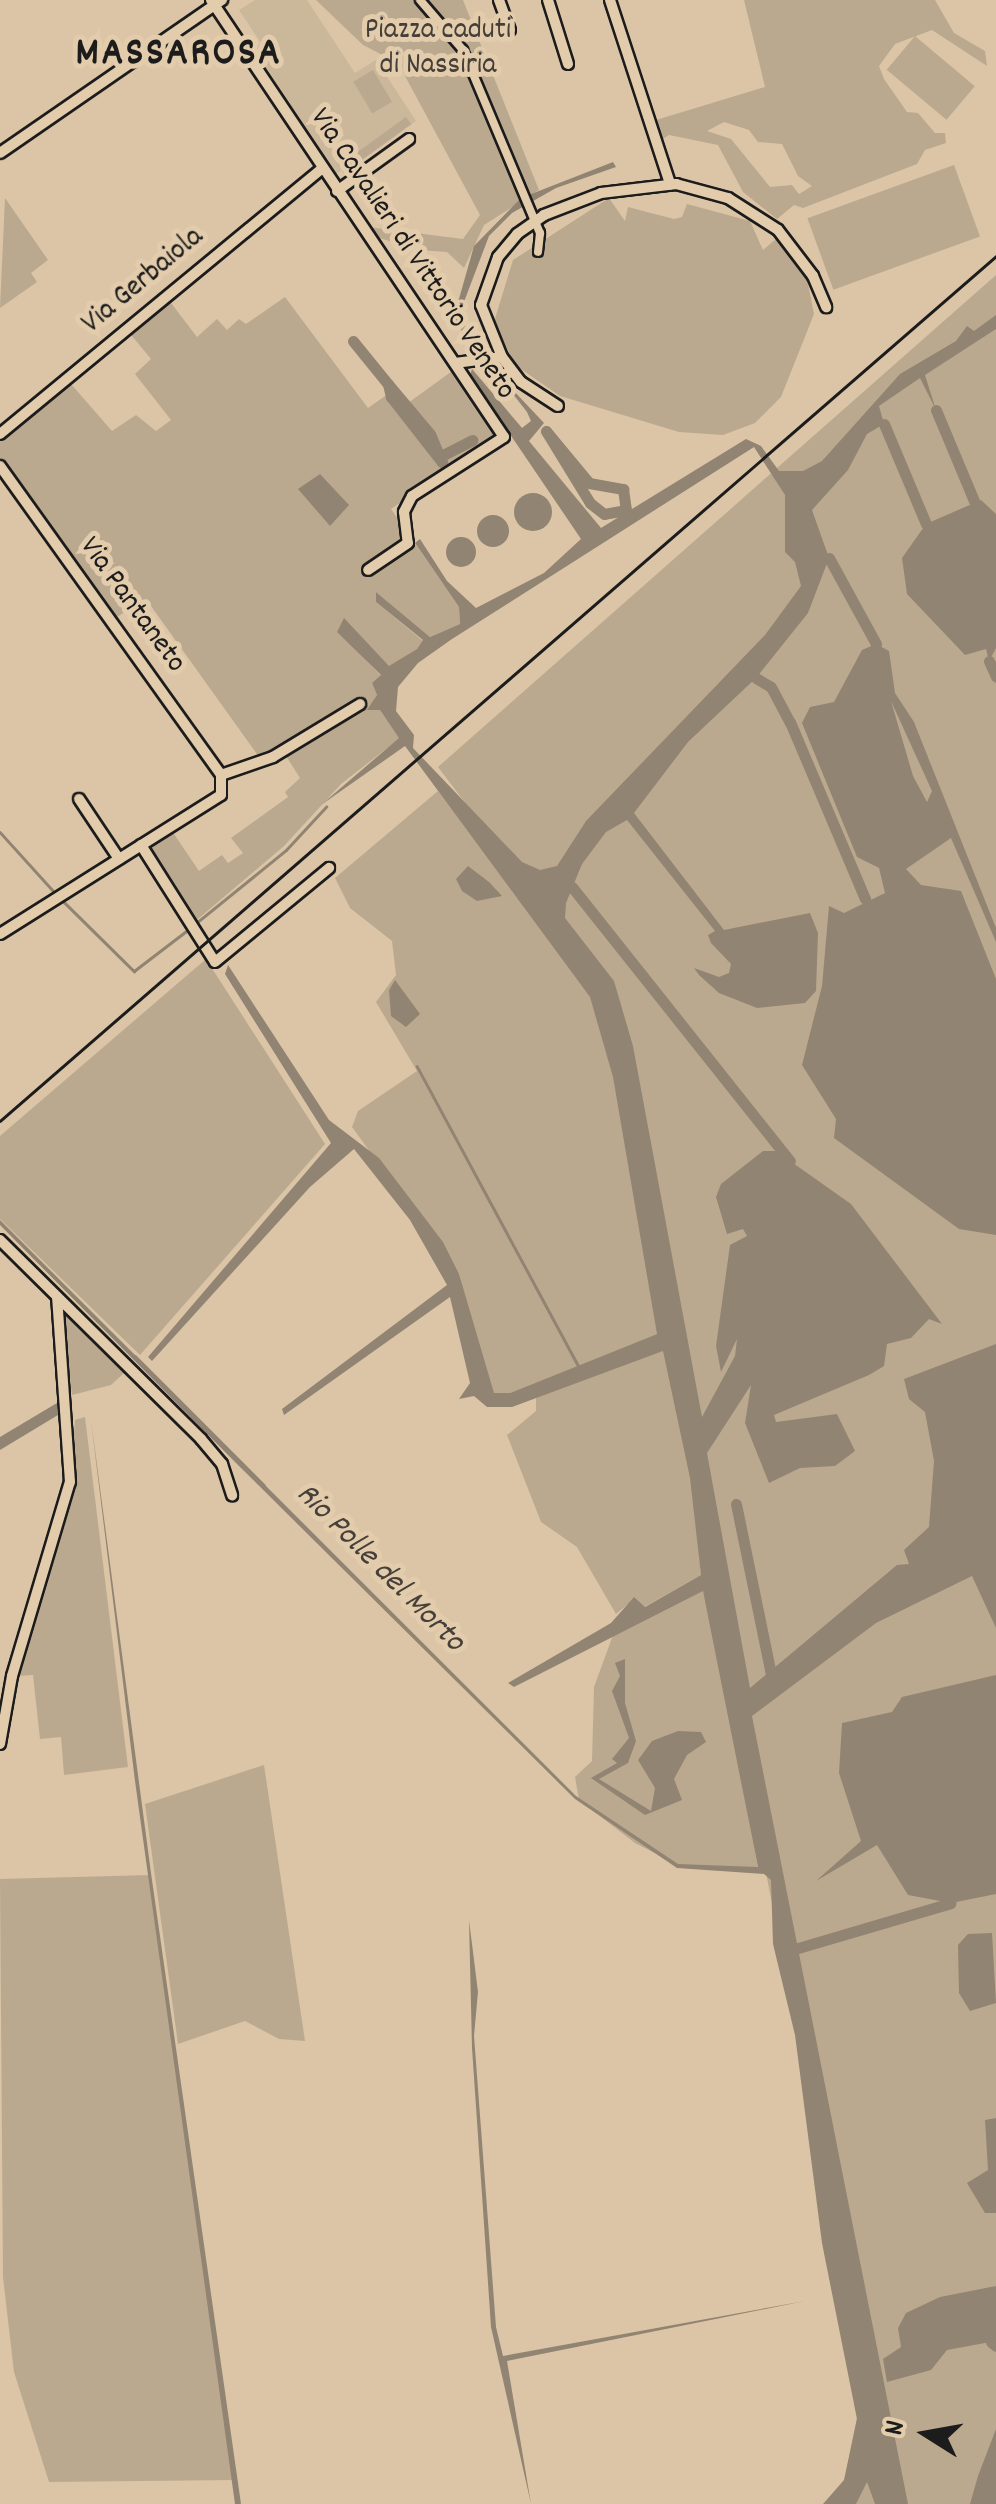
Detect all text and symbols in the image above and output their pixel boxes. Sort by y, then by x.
park label: Piazza caduti di Nassiria [365,14,511,84]
district label: MASSAROSA [76,32,282,80]
street label: Via Cavalieri di Vittorio Veneto [300,103,522,407]
street label: Via Gerbaiola [76,221,212,343]
street label: Via Pantaneto [70,531,192,681]
water label: Rio Polle del Morto [286,1476,472,1662]
north arrow [876,2384,976,2484]
text: N [876,2418,918,2439]

